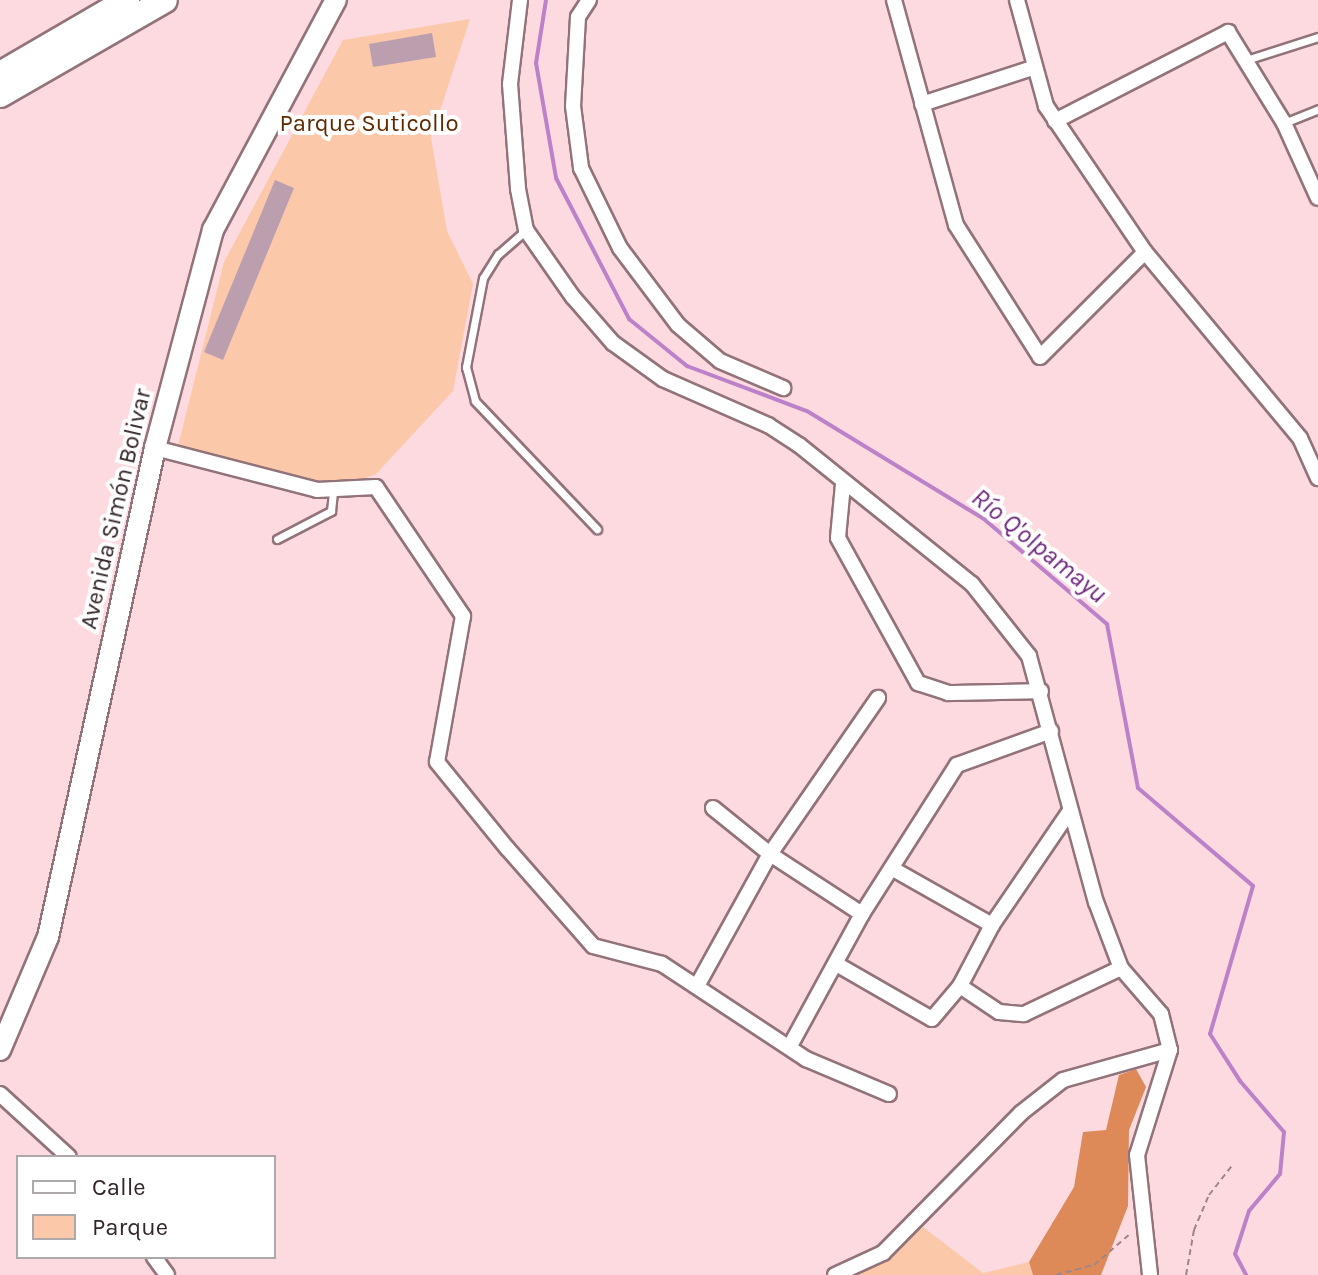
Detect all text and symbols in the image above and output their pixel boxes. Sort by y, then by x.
park label: Parque Suticollo [279,110,459,138]
street label: Avenida Simón Bolivar [74,386,158,632]
water label: Río Q'olpamayu [965,482,1113,610]
legend [16,1155,276,1259]
text: Calle [92,1173,146,1201]
text: Parque [92,1213,168,1241]

